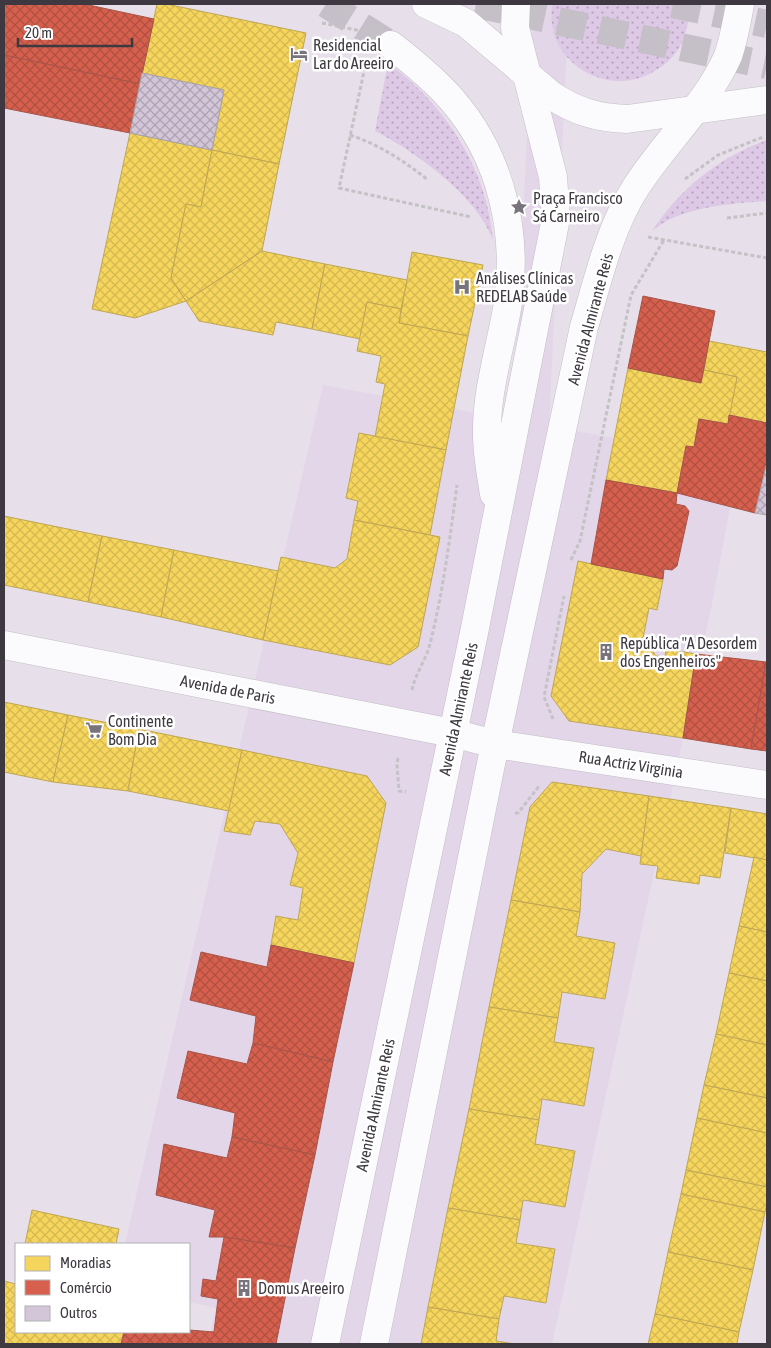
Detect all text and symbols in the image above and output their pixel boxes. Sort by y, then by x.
scale bar [18,15,131,47]
text: 20 m [25,24,52,41]
place label: Residencial Lar do Areeiro [313,36,394,72]
hotel icon: Residencial Lar do Areeiro [289,44,309,64]
place label: Praça Francisco Sá Carneiro [533,189,623,225]
place icon: Praça Francisco Sá Carneiro [509,197,529,217]
street label: Avenida Almirante Reis [564,251,616,387]
place label: Análises Clínicas REDELAB Saúde [476,269,574,305]
hospital icon: Análises Clínicas REDELAB Saúde [452,277,472,297]
place label: República "A Desordem dos Engenheiros" [620,634,757,671]
street label: Avenida Almirante Reis [435,640,481,777]
building icon: República "A Desordem dos Engenheiros" [596,642,616,662]
street label: Avenida de Paris [179,671,277,707]
place label: Continente Bom Dia [108,712,173,748]
supermarket icon: Continente Bom Dia [84,720,104,740]
street label: Rua Actriz Virginia [577,747,684,782]
street label: Avenida Almirante Reis [352,1036,398,1173]
legend [15,1243,190,1333]
text: Moradias [60,1254,111,1271]
building icon: Domus Areeiro [234,1278,254,1298]
text: Comércio [60,1279,112,1296]
place label: Domus Areeiro [258,1279,345,1297]
text: Outros [60,1304,97,1321]

